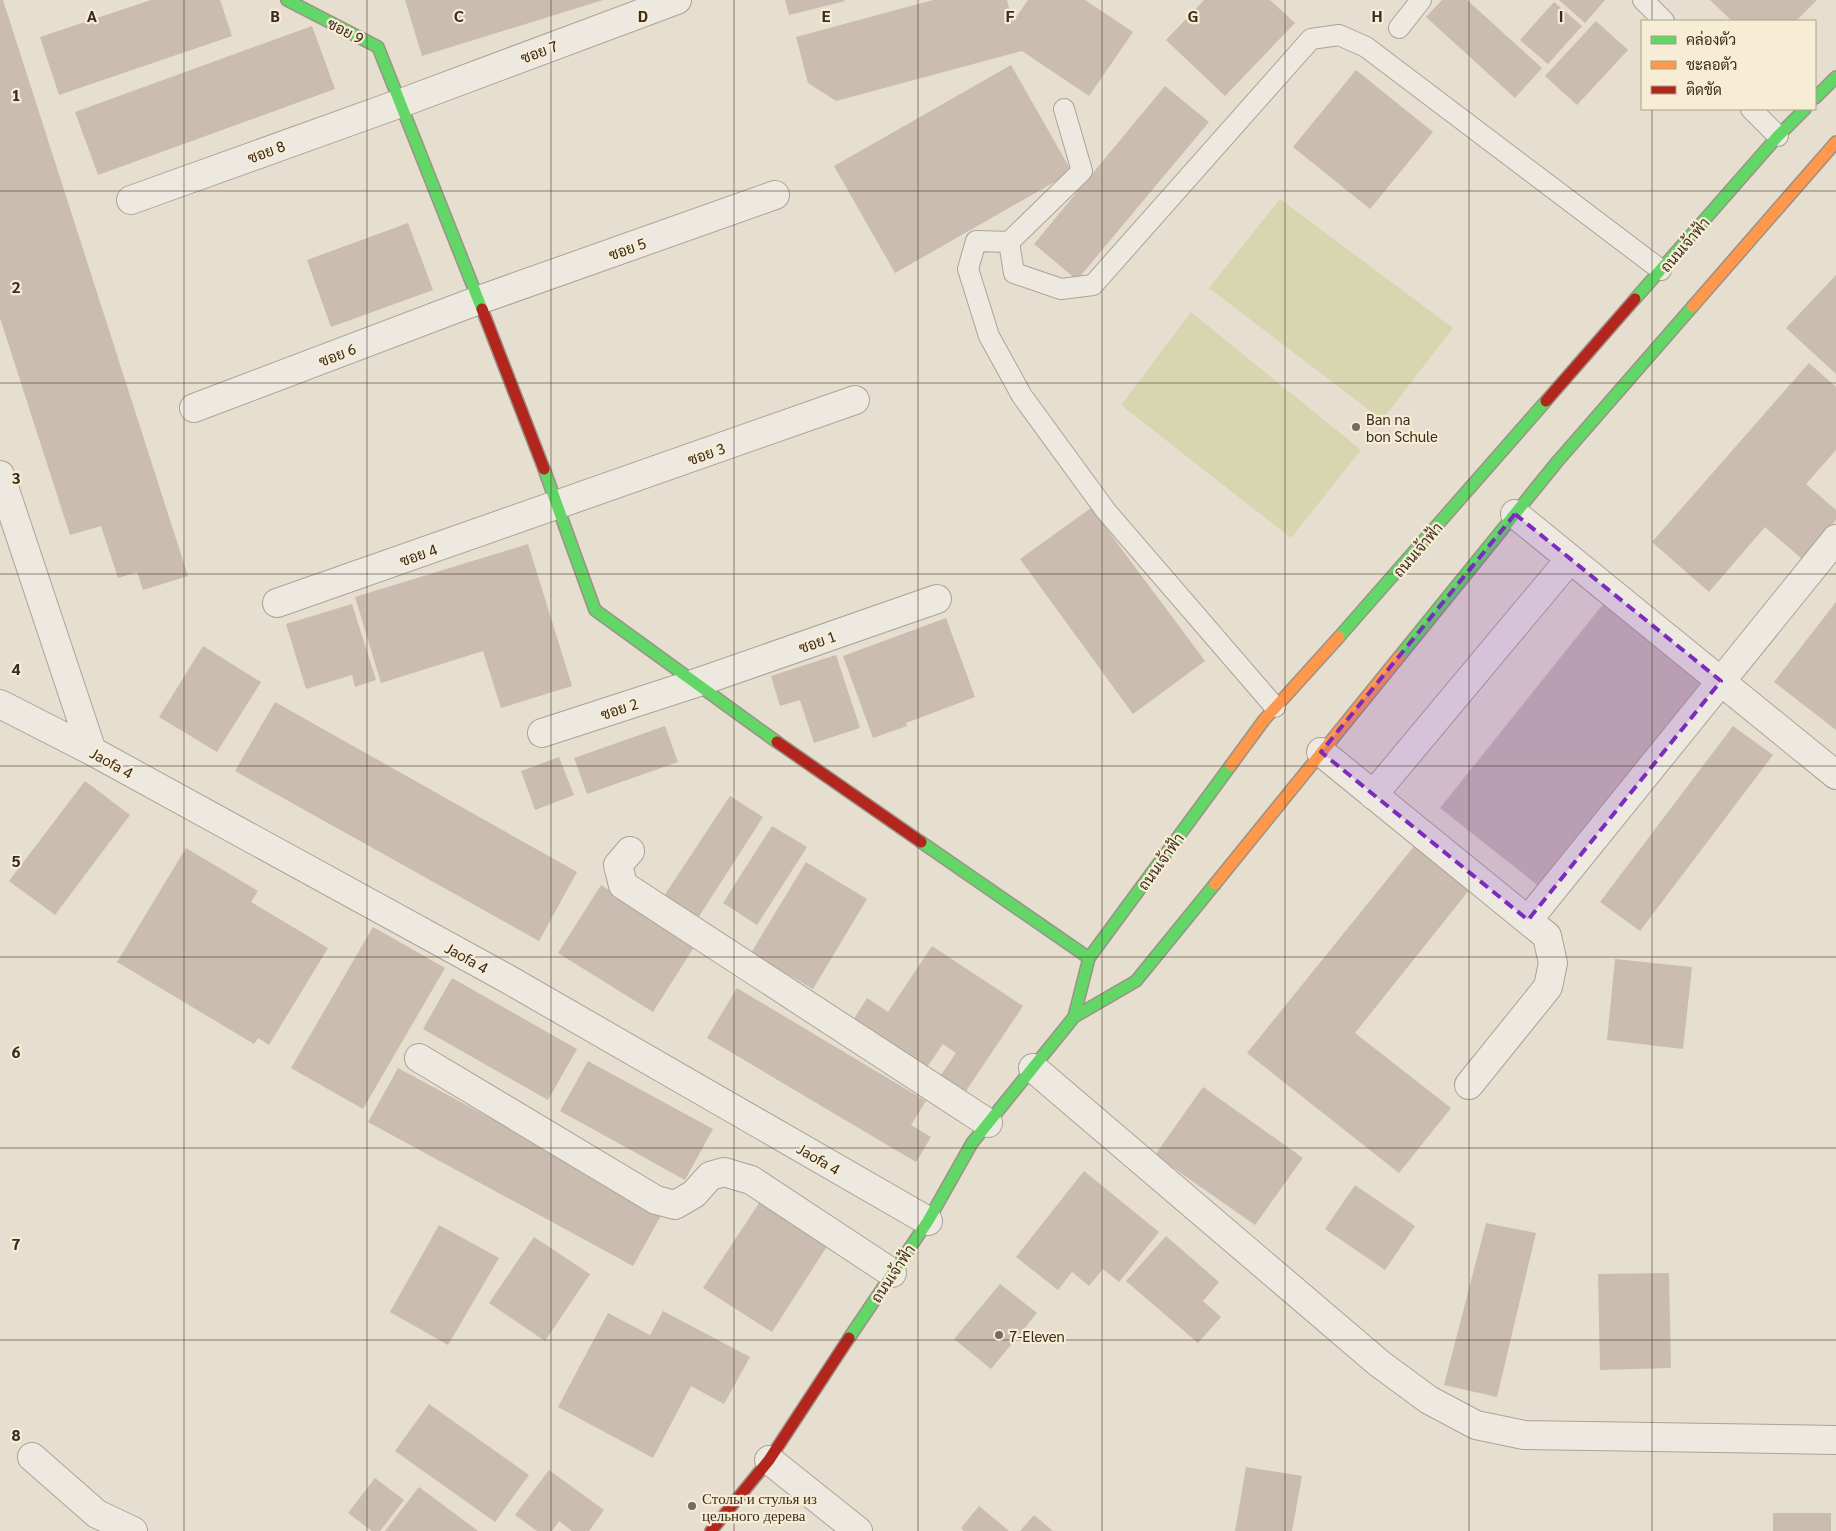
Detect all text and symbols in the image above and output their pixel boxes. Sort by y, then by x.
text: A [87,5,98,26]
text: B [270,5,280,26]
text: C [454,5,464,26]
text: D [638,5,648,26]
text: E [821,5,831,26]
text: F [1005,5,1015,26]
text: G [1188,5,1198,26]
text: H [1371,5,1383,26]
text: I [1558,5,1564,26]
street label: ซอย 9 [325,13,367,47]
legend [1641,20,1816,110]
text: คล่องตัว [1686,29,1736,48]
street label: ซอย 7 [518,35,560,67]
text: ชะลอตัว [1686,54,1737,73]
text: ติดขัด [1686,79,1722,98]
text: 1 [11,84,21,105]
street label: ซอย 8 [245,135,287,167]
street label: ถนนเจ้าฟ้า [1655,213,1713,275]
street label: ซอย 5 [606,233,648,263]
text: 2 [11,276,21,297]
street label: ซอย 6 [316,338,358,370]
place label: Ban na bon Schule [1366,409,1438,445]
marker: Ban na bon Schule [1350,421,1362,433]
street label: ซอย 3 [685,438,727,468]
text: 3 [11,467,21,488]
street label: ถนนเจ้าฟ้า [1388,518,1446,580]
street label: ซอย 4 [397,539,439,569]
street label: ซอย 1 [796,626,838,656]
text: 4 [11,658,21,679]
street label: ซอย 2 [598,693,640,723]
street label: Jaofa 4 [87,742,137,782]
street label: ถนนเจ้าฟ้า [1133,829,1187,893]
text: 5 [11,850,21,871]
street label: Jaofa 4 [442,937,492,977]
text: 6 [11,1041,21,1062]
street label: Jaofa 4 [794,1138,844,1178]
text: 7 [11,1233,21,1254]
street label: ถนนเจ้าฟ้า [866,1240,918,1306]
place label: 7-Eleven [1009,1326,1065,1345]
marker: 7-Eleven [993,1329,1005,1341]
text: 8 [11,1424,21,1445]
place label: Столы и стулья из цельного дерева [702,1488,817,1524]
marker: Столы и стулья из цельного дерева [686,1500,698,1512]

